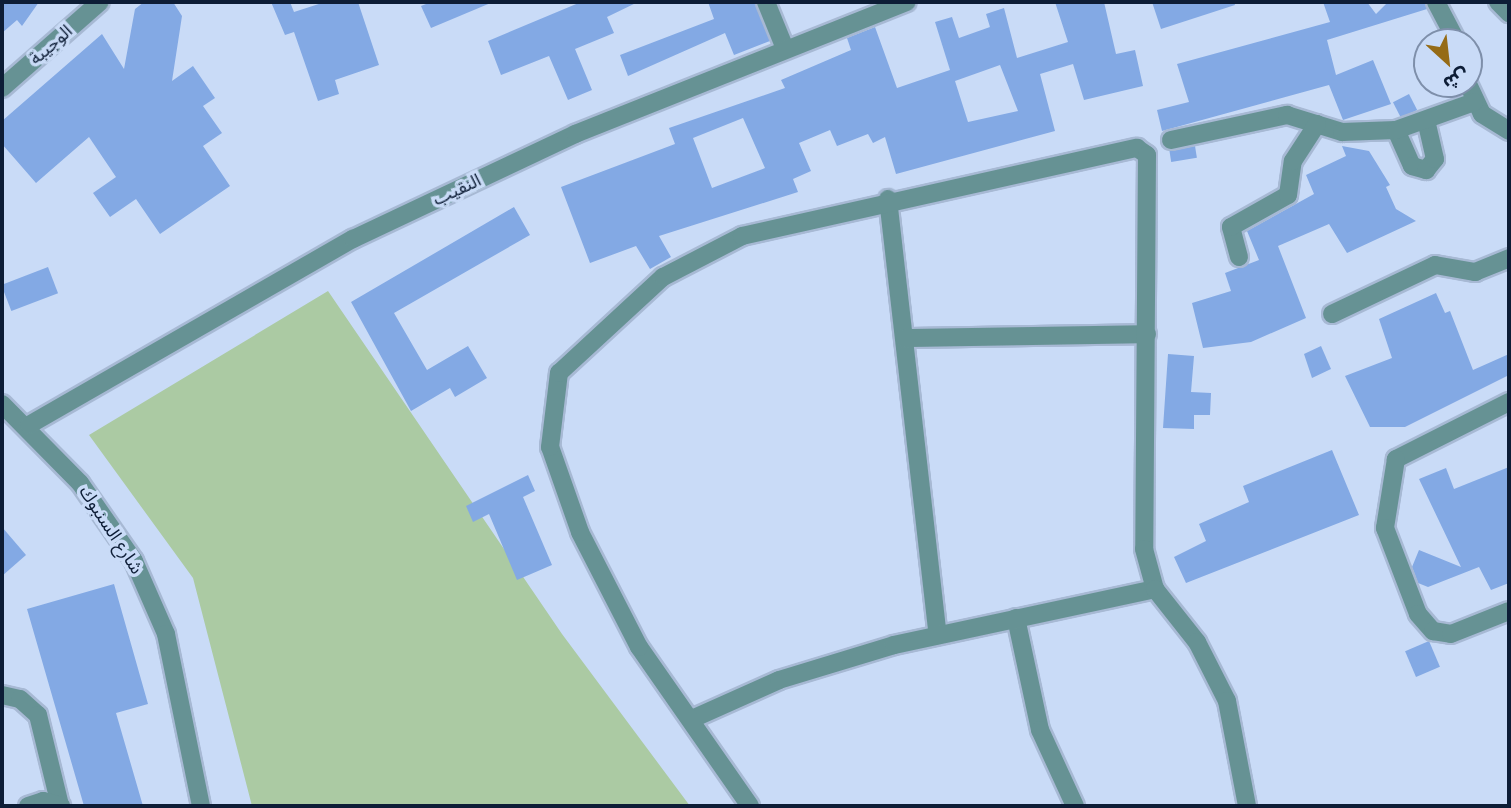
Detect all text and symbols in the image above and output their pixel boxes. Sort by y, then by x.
street label: الوجيبة [25,21,77,69]
north arrow [1413,28,1483,98]
text: ش [1440,63,1474,97]
street label: النقيب [430,170,484,210]
street label: شارع السنبوك [74,482,148,578]

